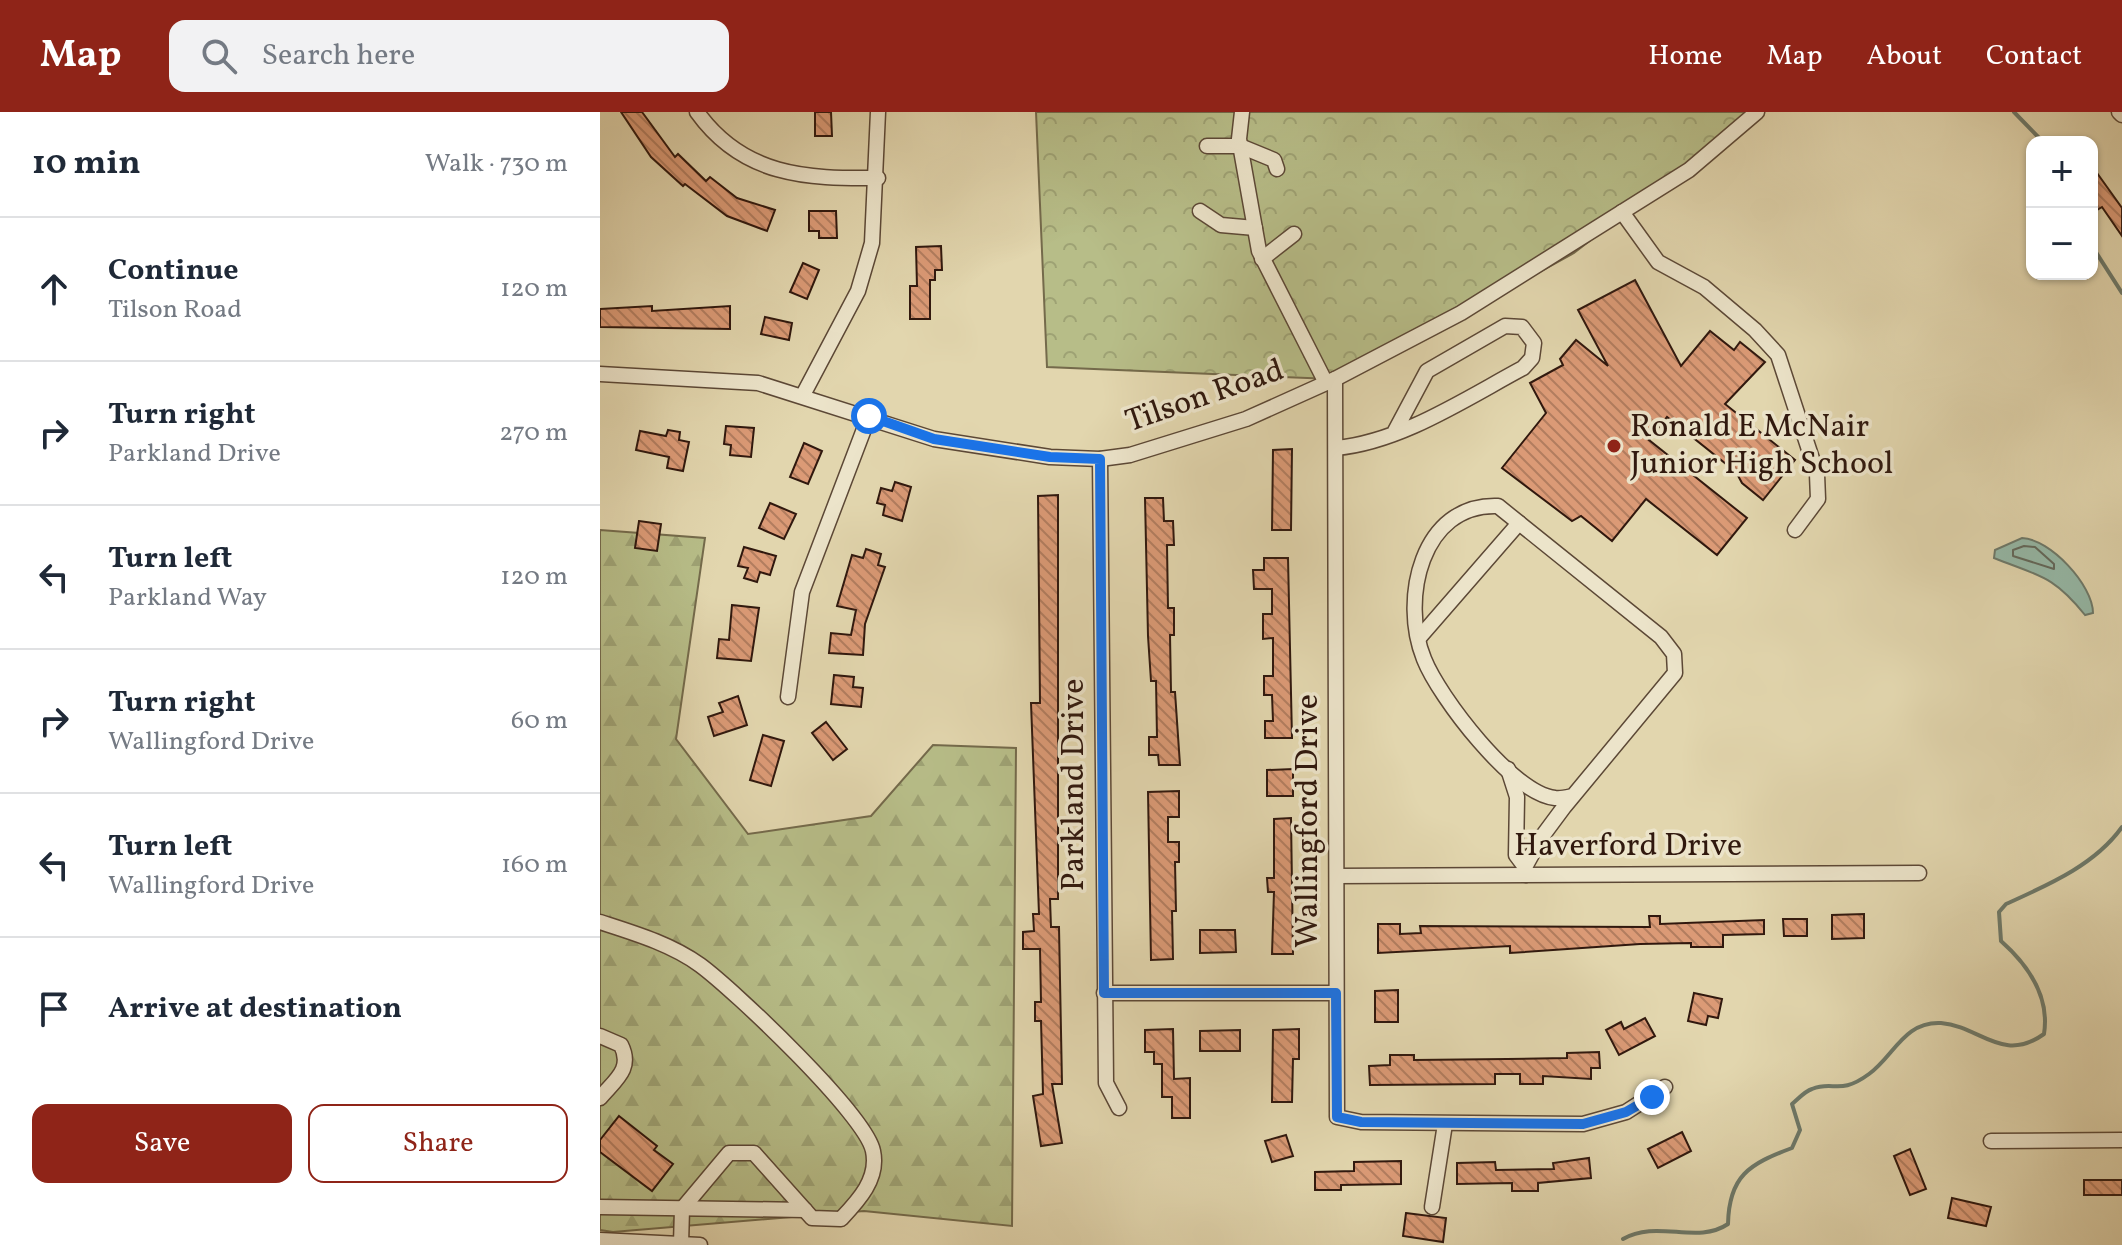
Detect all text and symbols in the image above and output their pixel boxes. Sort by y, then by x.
search box [169,20,729,92]
text: Map [40,30,121,83]
icon: search [197,34,241,78]
text: Search here [261,35,415,77]
text: Home [1648,37,1722,76]
text: Map [1766,37,1822,76]
text: About [1866,37,1942,76]
text: Contact [1986,37,2082,76]
map controls [2026,136,2098,280]
button: + [2026,136,2098,208]
text: 10 min [32,141,141,188]
text: Walk · 730 m [425,146,568,182]
button: − [2026,208,2098,280]
text: Continue [108,250,239,292]
icon: ahead [32,267,76,311]
text: 120 m [500,271,568,307]
text: Tilson Road [108,292,242,328]
street label: Tilson Road [1120,349,1290,445]
text: Turn right [108,394,256,436]
route start [851,398,887,434]
place label: Ronald E McNair Junior High School [1630,406,1893,487]
icon: right [32,411,76,455]
text: 270 m [499,415,568,451]
text: Parkland Drive [108,436,281,472]
marker: Ronald E McNair Junior High School [1605,437,1623,455]
text: Turn left [108,538,232,580]
icon: left [32,555,76,599]
text: 120 m [500,559,568,595]
text: Parkland Way [108,580,267,616]
street label: Parkland Drive [1053,679,1097,891]
text: Turn right [108,682,256,724]
street label: Wallingford Drive [1287,694,1331,948]
icon: right [32,699,76,743]
text: 60 m [511,703,568,739]
text: Wallingford Drive [108,724,314,760]
street label: Haverford Drive [1514,825,1742,869]
text: Turn left [108,826,232,868]
icon: left [32,843,76,887]
text: 160 m [501,847,568,883]
text: Wallingford Drive [108,868,314,904]
icon: arrive [32,987,76,1031]
text: Arrive at destination [108,988,402,1030]
route end [1634,1079,1670,1115]
button: Save [32,1104,292,1183]
button: Share [308,1104,568,1183]

